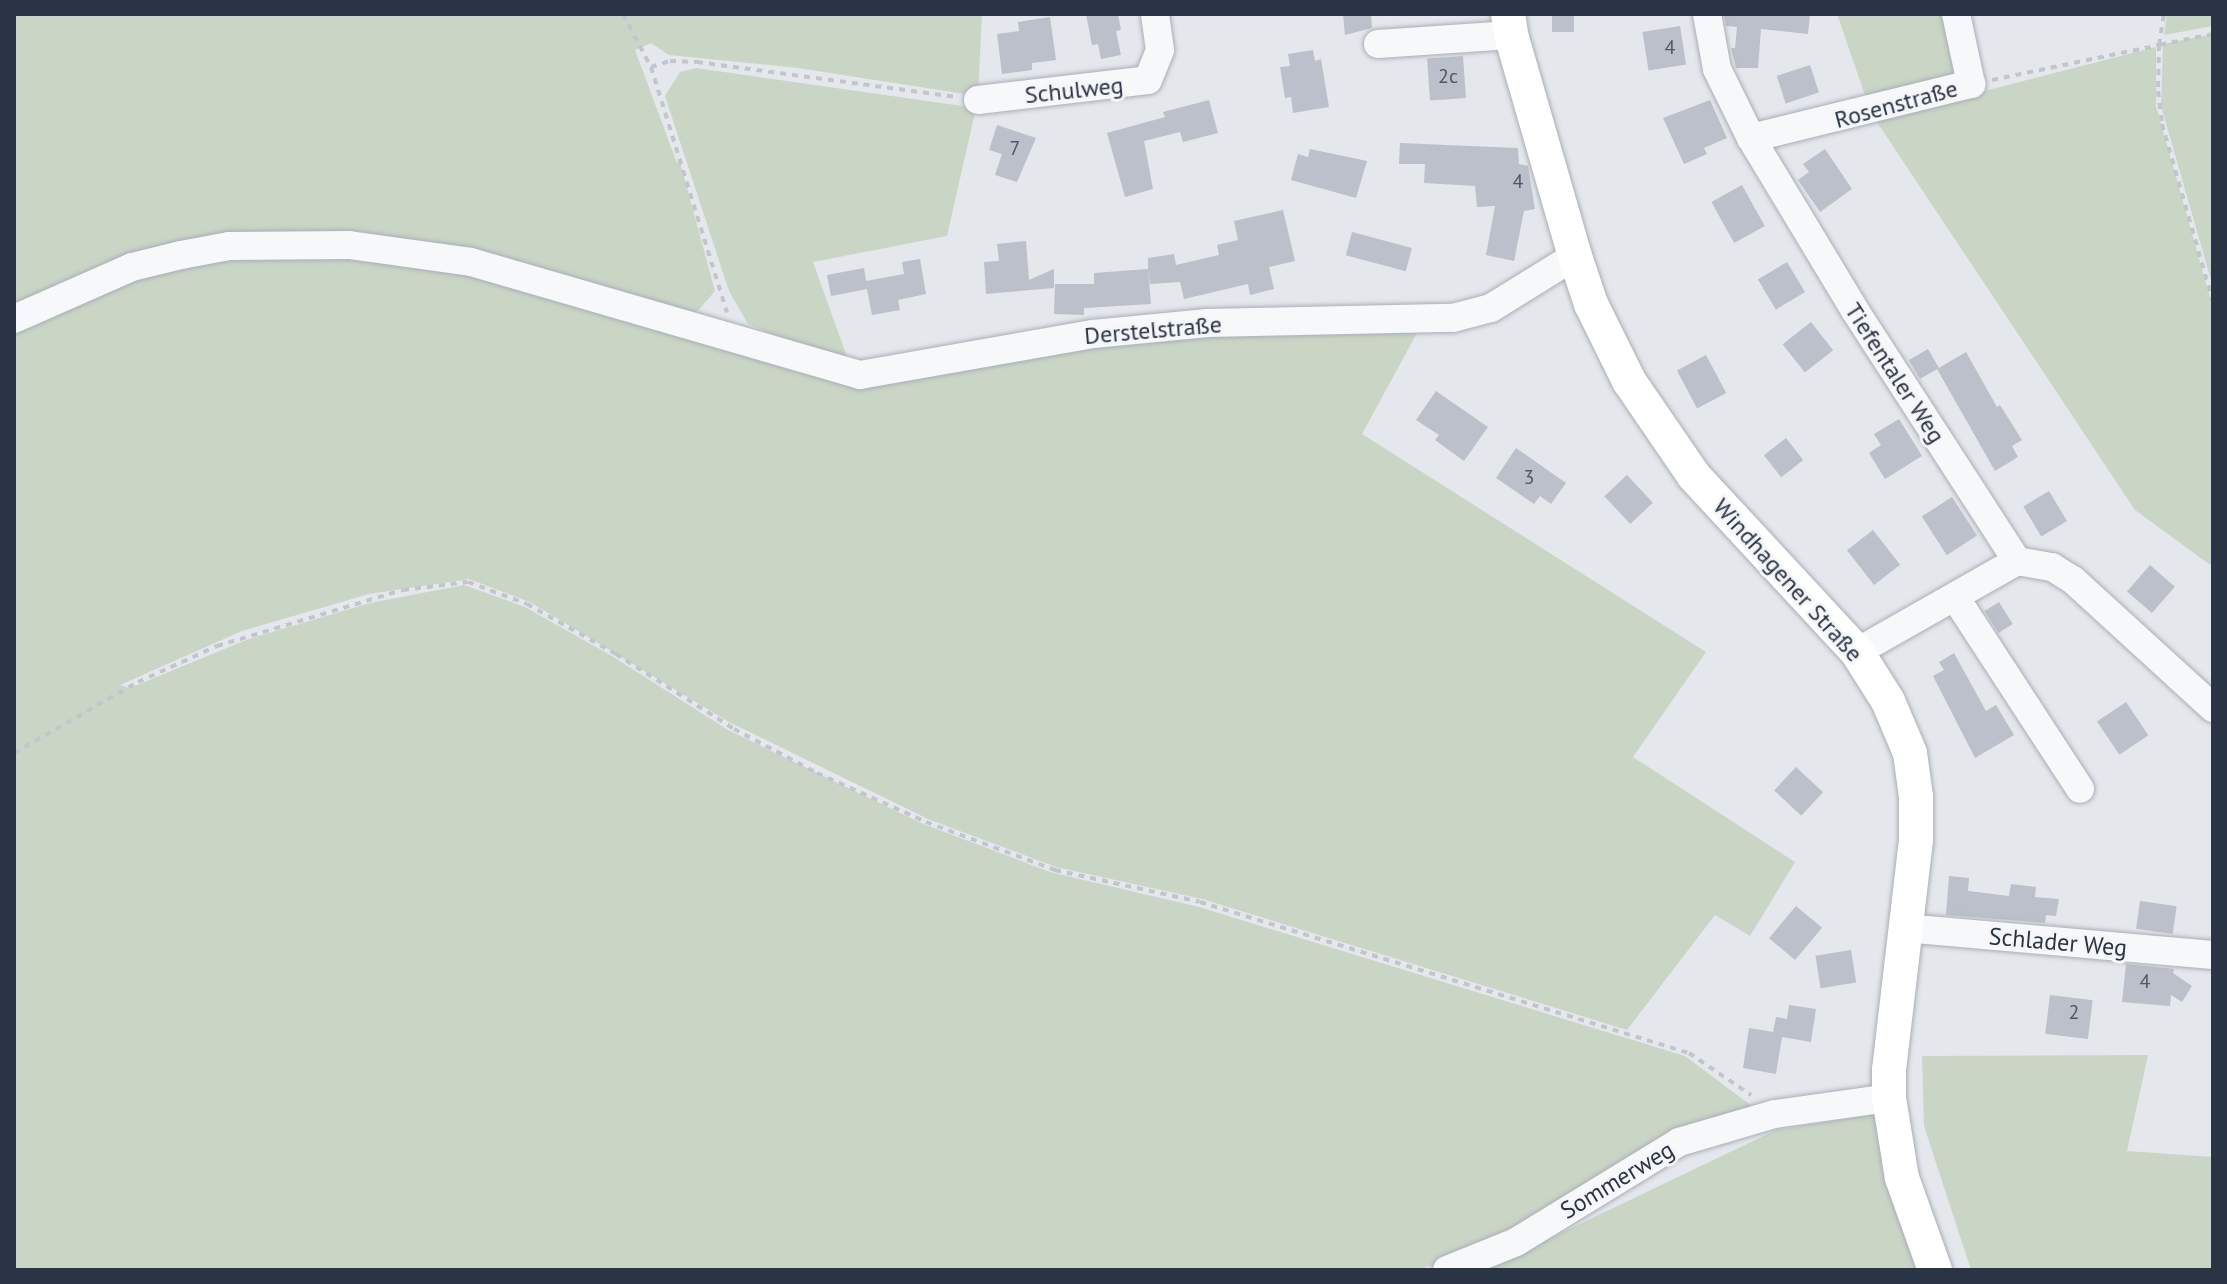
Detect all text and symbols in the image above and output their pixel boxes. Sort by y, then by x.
house number: 4 [1665,35,1675,59]
house number: 2c [1438,64,1458,88]
street label: Schulweg [1023,71,1125,109]
street label: Rosenstraße [1831,74,1961,134]
house number: 7 [1010,136,1020,160]
house number: 4 [1513,169,1523,193]
street label: Tiefentaler Weg [1839,297,1951,449]
street label: Derstelstraße [1083,310,1223,350]
house number: 3 [1524,465,1534,489]
street label: Windhagener Straße [1707,492,1869,668]
street label: Schlader Weg [1988,922,2128,962]
house number: 4 [2140,969,2150,993]
house number: 2 [2069,1000,2079,1024]
street label: Sommerweg [1555,1135,1679,1225]

